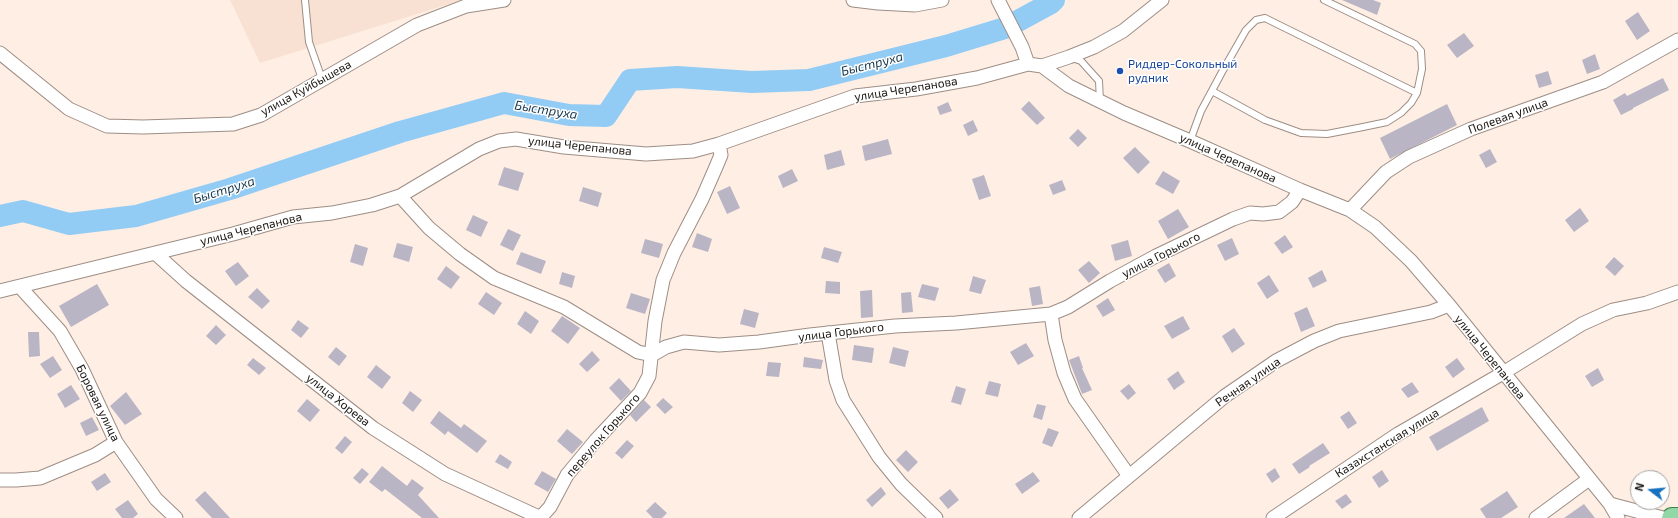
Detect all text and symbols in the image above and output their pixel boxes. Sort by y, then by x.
water label: Быструха [839,49,905,79]
street label: улица Куйбышева [258,57,354,119]
place label: Риддер-Сокольный рудник [1128,57,1237,85]
marker: Риддер-Сокольный рудник [1115,66,1125,76]
street label: улица Черепанова [853,74,959,104]
street label: Полевая улица [1466,95,1550,137]
water label: Быструха [513,97,579,123]
street label: улица Черепанова [1177,130,1279,186]
street label: улица Черепанова [527,133,633,159]
water label: Быструха [191,173,257,207]
street label: улица Черепанова [199,209,303,249]
street label: улица Горького [1119,229,1203,281]
street label: улица Черепанова [1452,312,1528,402]
street label: улица Горького [797,320,885,344]
street label: Речная улица [1213,354,1283,410]
street label: Боровая улица [73,362,123,444]
street label: улица Хорева [303,371,373,429]
street label: переулок Горького [563,391,643,479]
street label: Казахстанская улица [1332,405,1442,481]
north arrow [1630,470,1670,510]
text: N [1632,481,1646,492]

